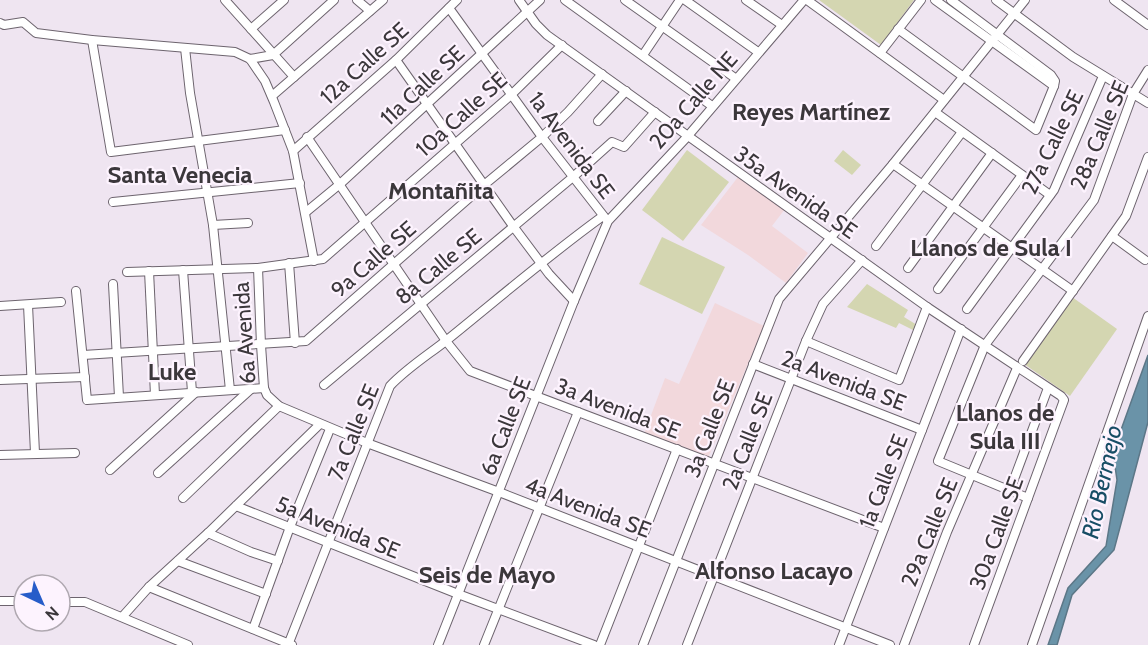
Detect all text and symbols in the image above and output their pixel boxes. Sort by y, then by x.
street label: 12a Calle SE [314,17,414,110]
street label: 11a Calle SE [375,40,470,131]
street label: 20a Calle NE [644,46,743,155]
street label: 10a Calle SE [410,66,513,162]
street label: 28a Calle SE [1064,77,1135,194]
street label: 1a Avenida SE [523,86,621,204]
street label: 27a Calle SE [1016,86,1089,199]
district label: Reyes Martínez [732,97,890,126]
street label: 35a Avenida SE [729,140,862,245]
district label: Santa Venecia [108,160,252,189]
district label: Montañita [388,176,494,205]
street label: 9a Calle SE [325,215,421,304]
street label: 8a Calle SE [390,222,487,310]
district label: Llanos de Sula I [910,233,1072,262]
street label: 6a Avenida [227,281,262,385]
street label: 2a Avenida SE [778,344,910,417]
district label: Luke [148,357,196,386]
street label: 3a Avenida SE [551,372,684,445]
street label: 6a Calle SE [474,373,537,479]
street label: 3a Calle SE [678,375,741,481]
street label: 7a Calle SE [322,380,385,484]
street label: 2a Calle SE [716,388,778,494]
district label: Llanos de Sula III [956,398,1054,455]
water label: Río Bermejo [1075,422,1128,541]
street label: 1a Calle SE [853,430,914,532]
street label: 4a Avenida SE [521,471,655,544]
street label: 30a Calle SE [964,473,1029,593]
street label: 29a Calle SE [895,474,964,591]
street label: 5a Avenida SE [272,490,404,565]
district label: Alfonso Lacayo [695,556,853,585]
district label: Seis de Mayo [419,560,556,589]
north arrow [12,573,72,633]
text: N [41,603,63,624]

